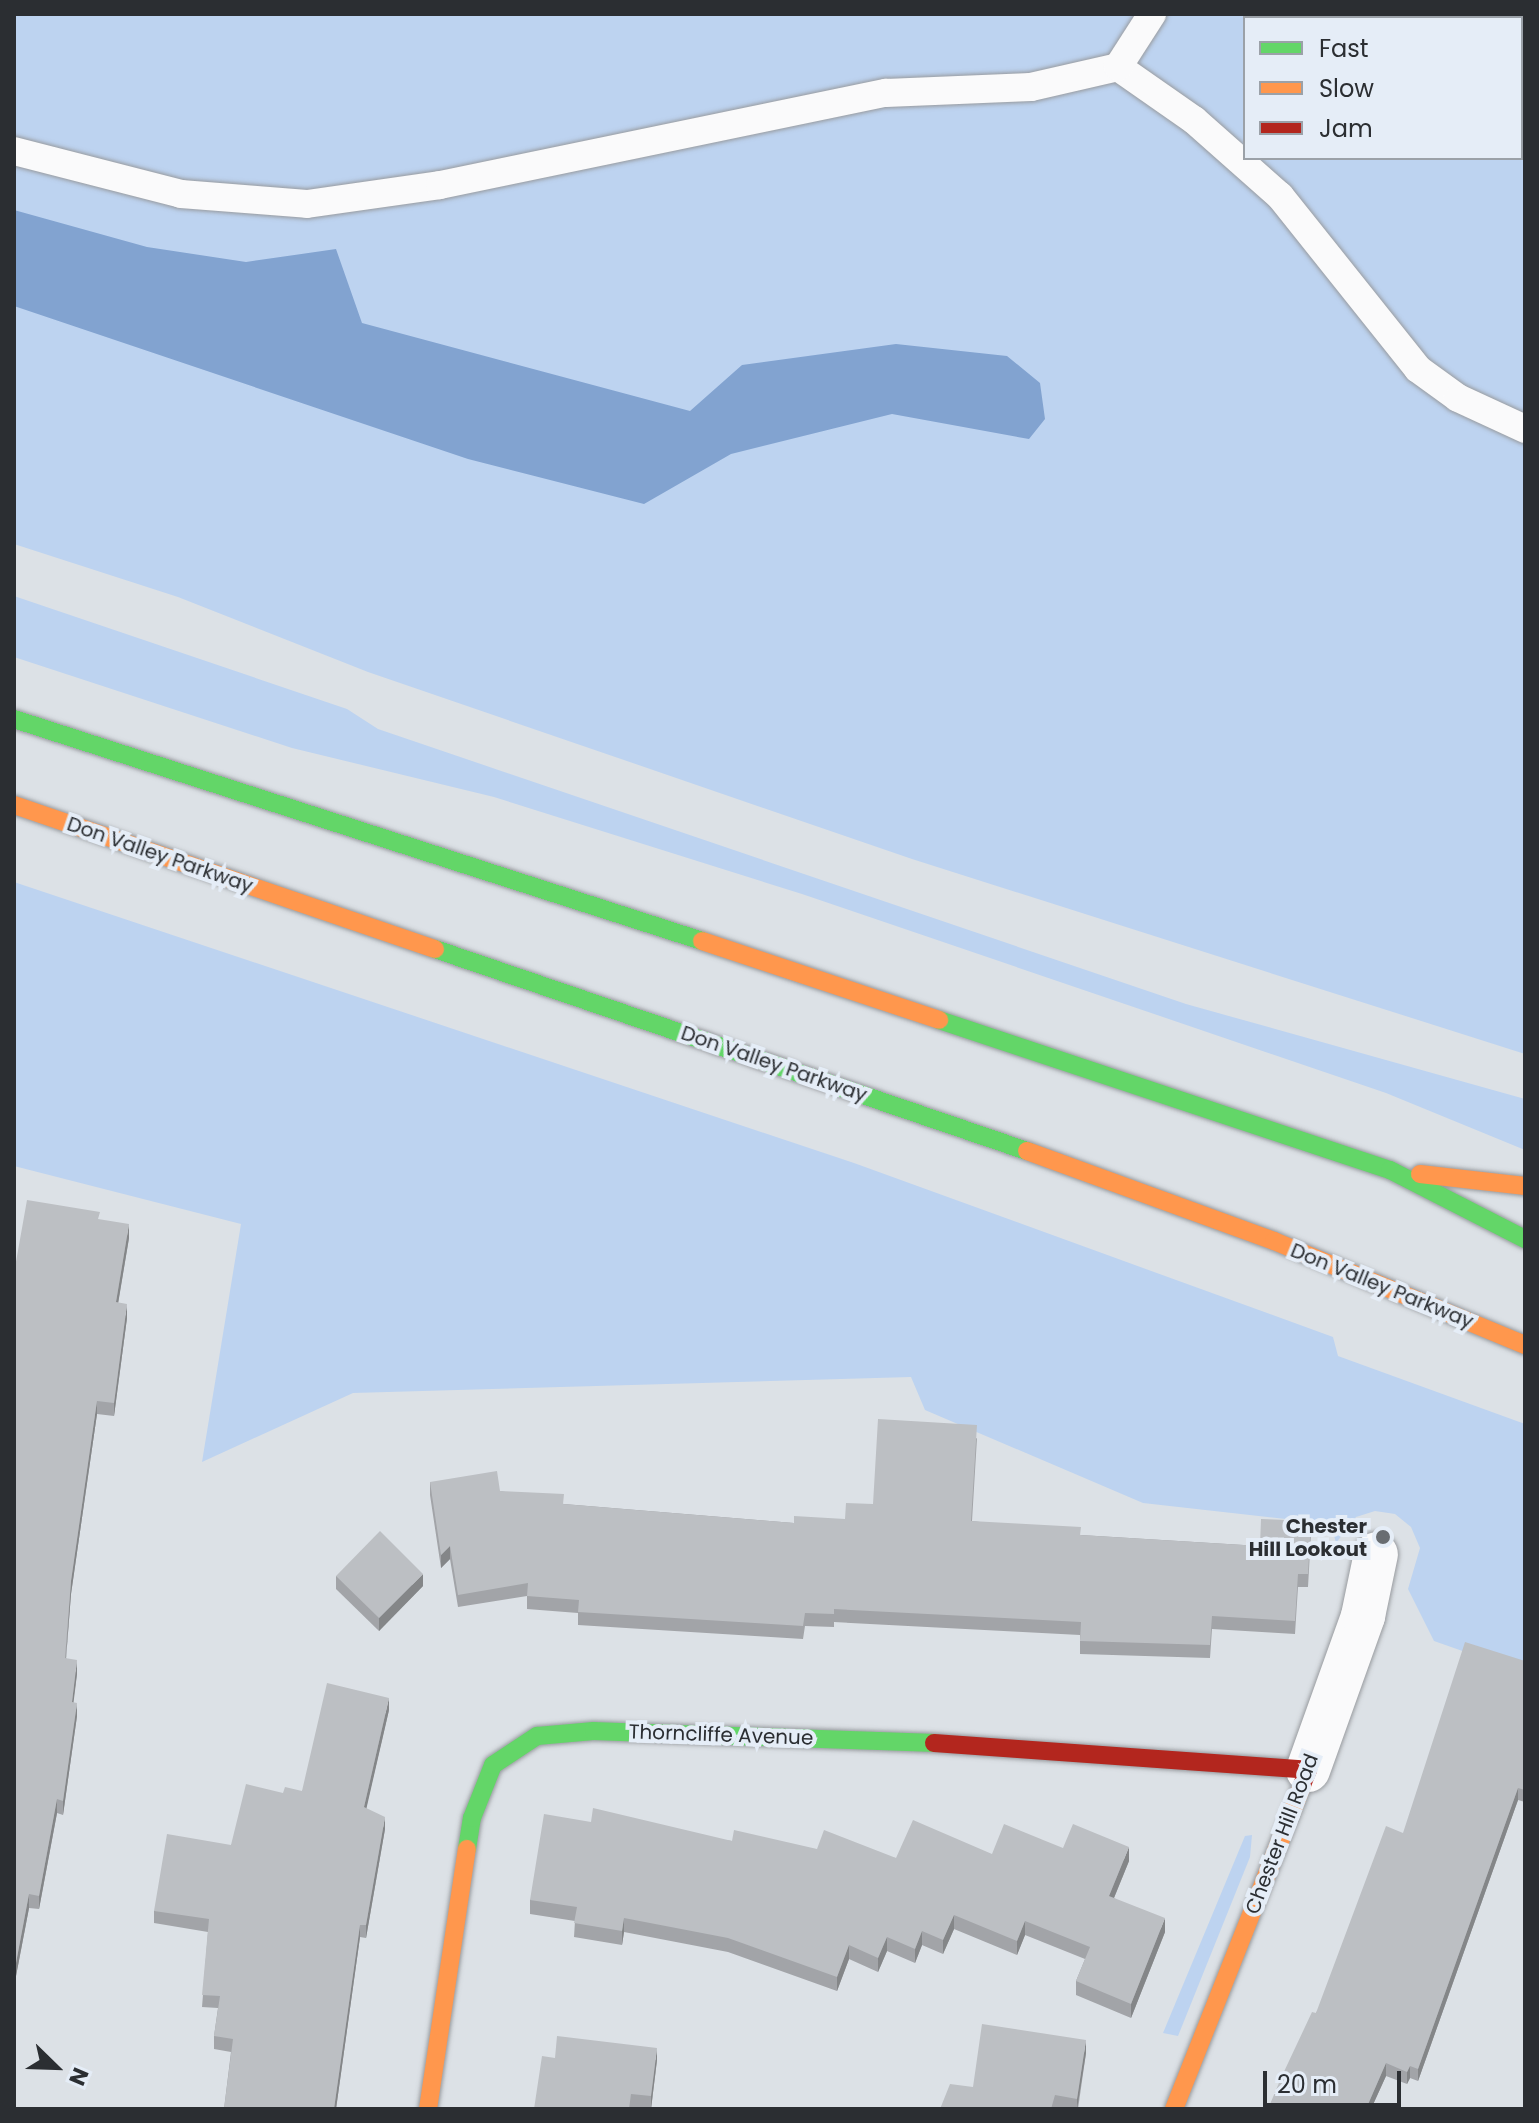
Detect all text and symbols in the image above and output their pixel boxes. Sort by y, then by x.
legend [1243,16,1523,160]
text: Fast [1319,32,1369,65]
text: Slow [1319,72,1374,105]
text: Jam [1319,112,1373,145]
street label: Don Valley Parkway [64,812,256,898]
street label: Don Valley Parkway [678,1021,870,1107]
street label: Don Valley Parkway [1287,1238,1477,1334]
place label: Chester Hill Lookout [1249,1514,1367,1561]
marker: Chester Hill Lookout [1374,1528,1392,1546]
street label: Thorncliffe Avenue [628,1720,814,1750]
street label: Chester Hill Road [1240,1751,1324,1917]
north arrow [16,2027,96,2107]
scale bar [1267,2055,1405,2105]
text: N [61,2063,96,2090]
text: 20 m [1277,2068,1337,2101]

